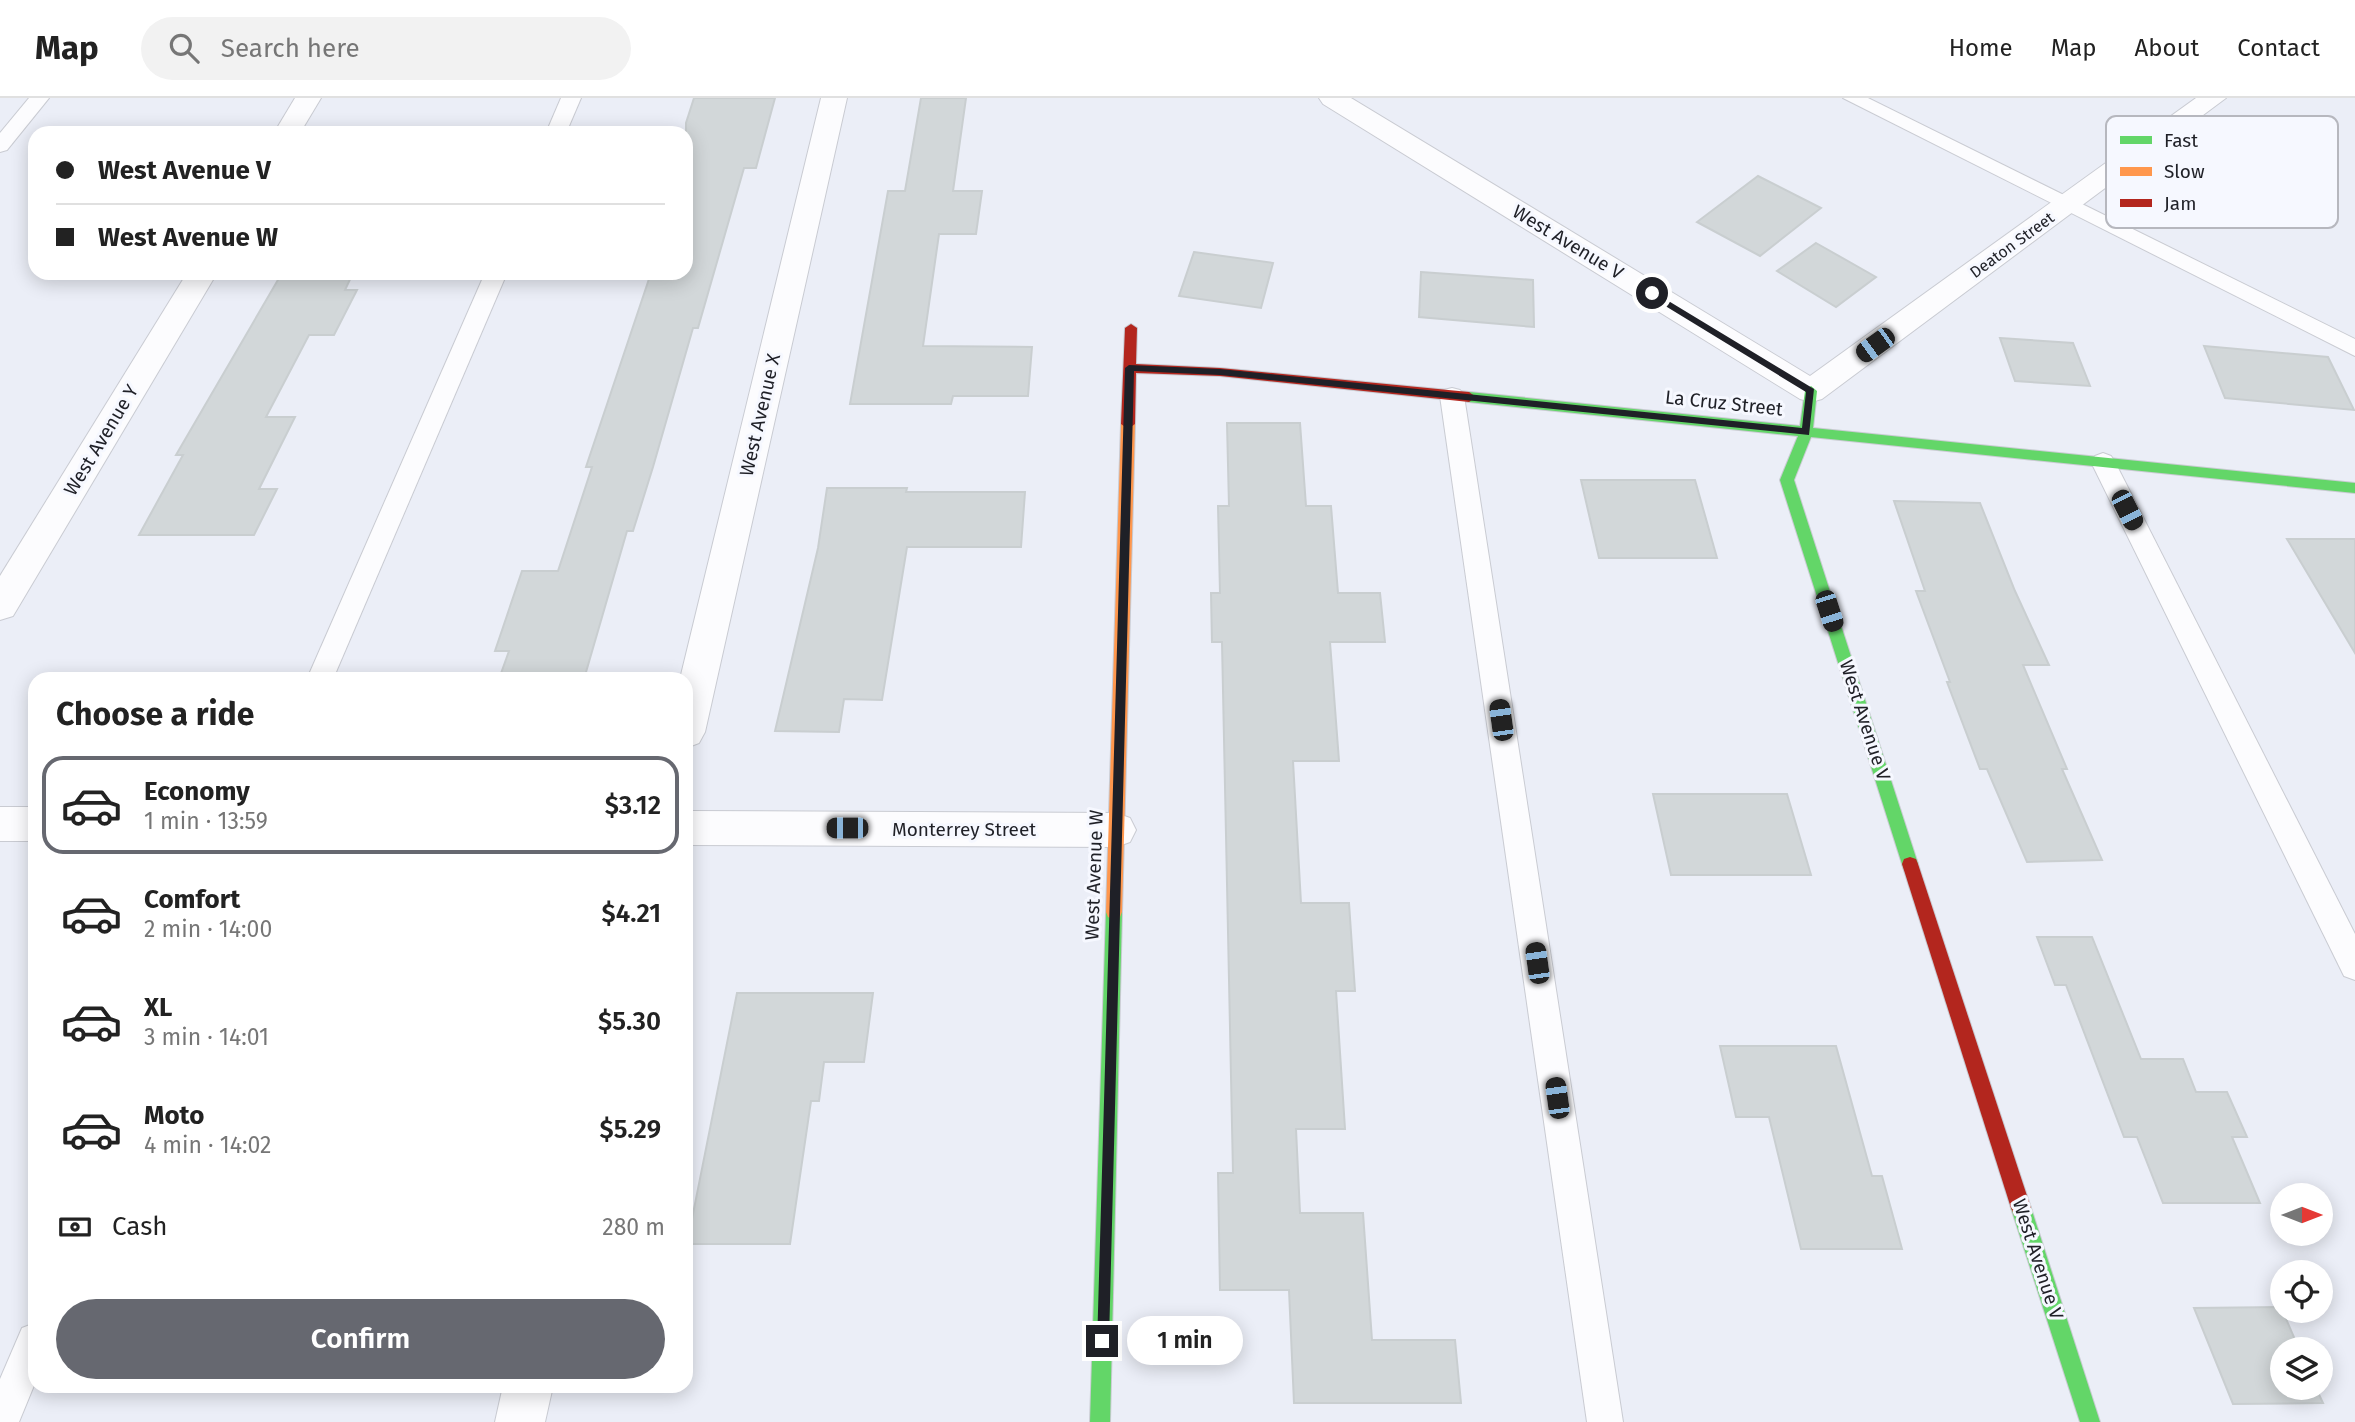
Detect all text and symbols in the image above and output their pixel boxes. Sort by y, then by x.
search box [141,17,631,80]
text: Map [35,28,99,68]
icon: search [165,29,203,67]
text: Search here [221,33,360,64]
text: Home [1949,34,2013,62]
text: Map [2051,34,2097,62]
text: About [2135,34,2199,62]
text: Contact [2237,34,2320,62]
legend [2106,116,2338,228]
text: Fast [2164,129,2198,152]
text: West Avenue V [98,155,271,186]
text: Slow [2164,160,2205,183]
text: Jam [2164,192,2196,215]
street label: West Avenue V [1508,200,1628,284]
street label: Deaton Street [1966,208,2058,282]
text: West Avenue W [98,222,278,253]
route start [1636,277,1668,309]
car [1852,324,1899,366]
street label: West Avenue X [735,351,785,478]
street label: West Avenue Y [59,380,143,500]
street label: La Cruz Street [1664,385,1784,421]
car [2109,487,2146,533]
car [1813,588,1846,634]
street label: West Avenue V [1835,657,1895,784]
text: Choose a ride [56,695,254,733]
car [1488,698,1515,742]
icon: car [60,774,123,837]
text: Economy [144,776,250,807]
text: $3.12 [605,790,661,821]
text: 1 min · 13:59 [144,807,268,835]
street label: West Avenue W [1080,809,1108,941]
car [827,818,869,839]
street label: Monterrey Street [892,818,1036,841]
icon: car [60,882,123,945]
text: Comfort [144,884,240,915]
text: $4.21 [602,898,661,929]
text: 2 min · 14:00 [144,915,272,943]
car [1524,941,1551,985]
icon: car [60,990,123,1053]
text: XL [144,992,172,1023]
text: $5.30 [598,1006,661,1037]
text: 3 min · 14:01 [144,1023,269,1051]
car [1544,1076,1571,1120]
icon: car [60,1098,123,1161]
text: Moto [144,1100,204,1131]
text: $5.29 [599,1114,661,1145]
text: 4 min · 14:02 [144,1131,271,1159]
north arrow [2270,1183,2333,1246]
map controls [2270,1183,2333,1400]
street label: West Avenue V [2008,1196,2068,1323]
icon: cash [56,1208,94,1246]
text: Cash [112,1211,168,1242]
text: 280 m [602,1213,665,1241]
button: locate [2270,1260,2333,1323]
button: Confirm [56,1299,665,1379]
callout: 1 min [1126,1316,1242,1366]
route end [1086,1325,1118,1357]
text: 1 min [1157,1326,1213,1354]
button: layers [2270,1337,2333,1400]

